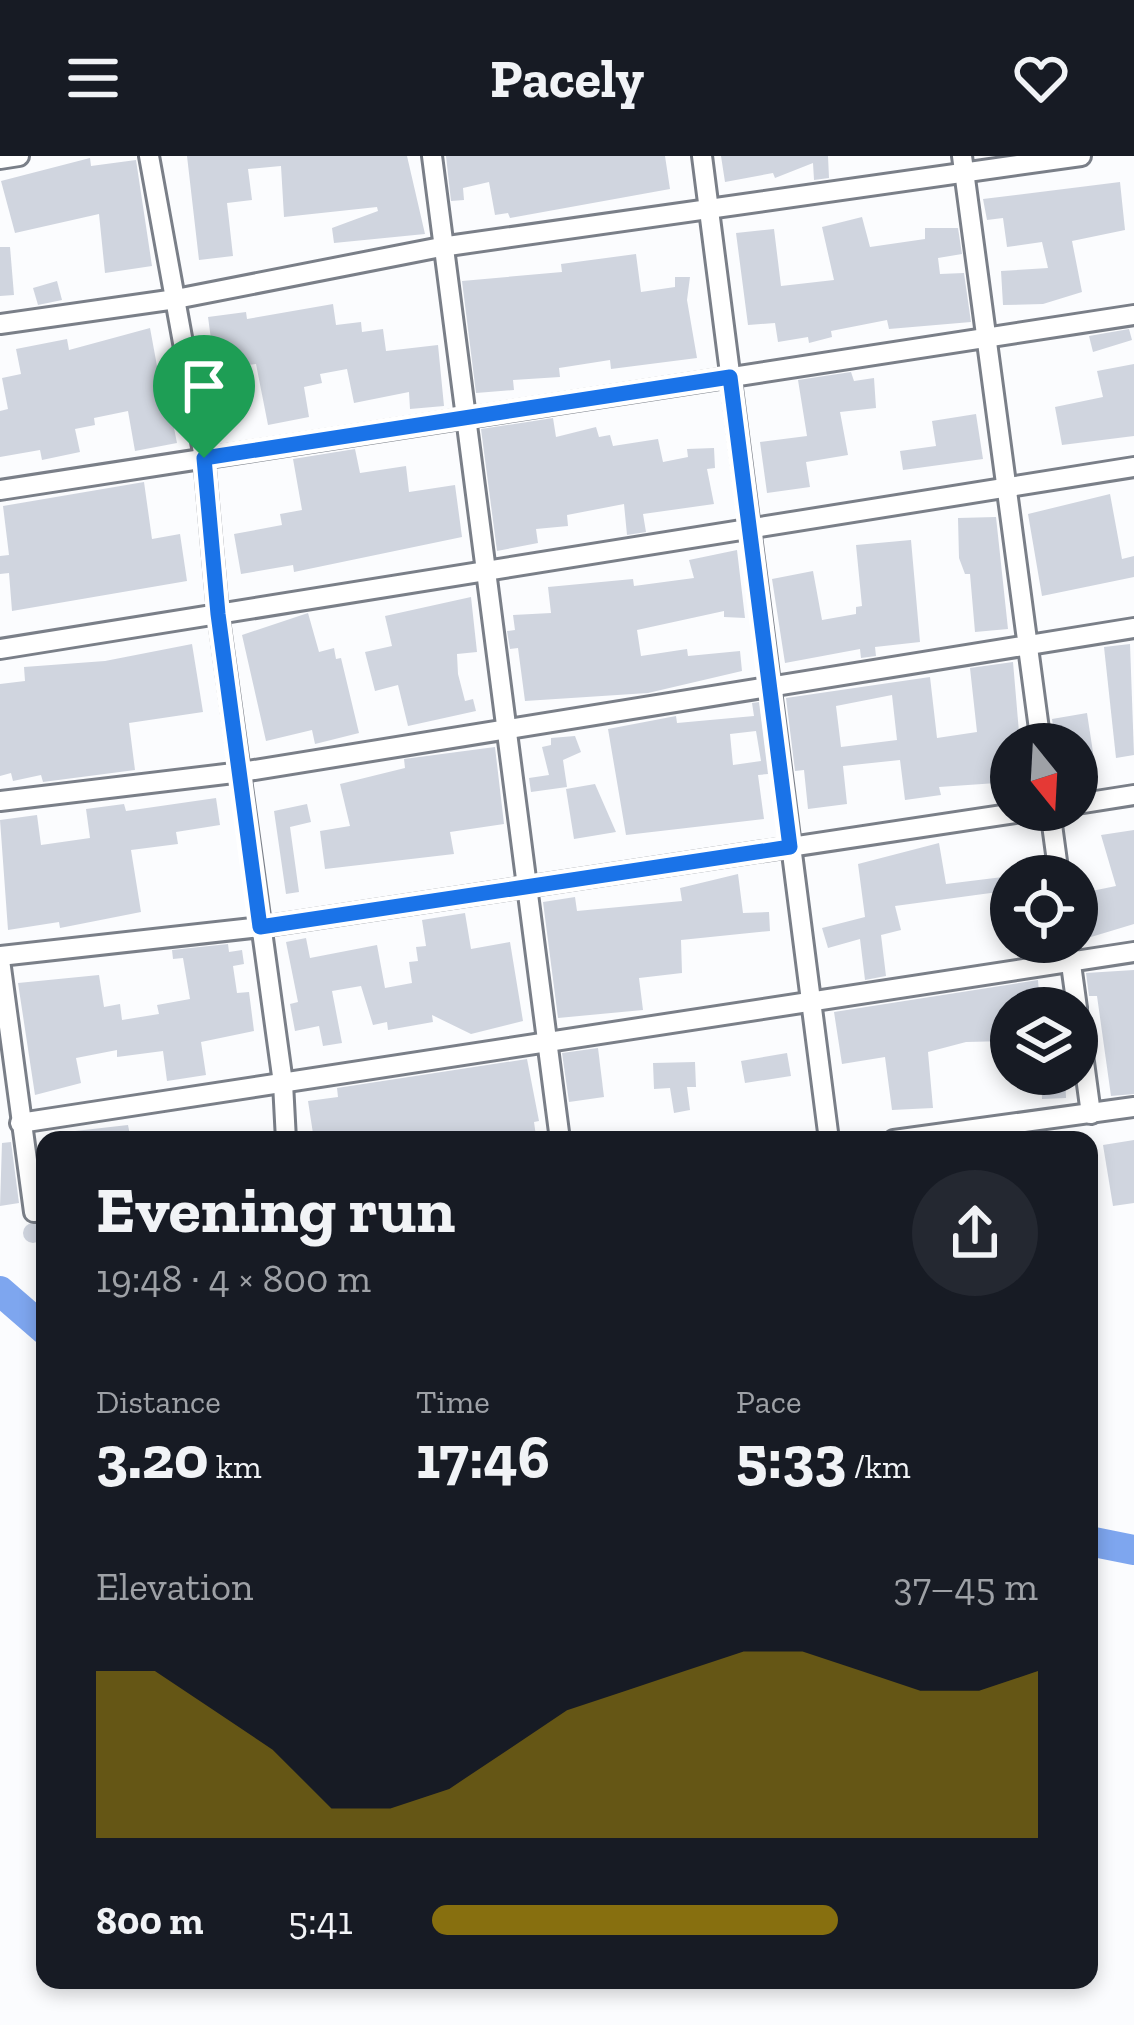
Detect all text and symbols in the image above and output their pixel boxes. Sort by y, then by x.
icon: menu [60,45,126,111]
icon: heart [1008,45,1074,111]
text: Pacely [490,46,644,111]
pin [153,335,255,458]
icon: arrive [171,353,237,419]
north arrow [990,723,1098,831]
map controls [990,723,1098,1095]
button: locate [990,855,1098,963]
button: layers [990,987,1098,1095]
text: Evening run [96,1170,455,1249]
button: share [912,1170,1038,1296]
text: 19:48 · 4 × 800 m [96,1255,371,1302]
text: Distance [96,1382,221,1421]
text: Time [416,1382,490,1421]
text: Pace [736,1382,801,1421]
text: 3.20 [96,1421,208,1493]
text: 17:46 [416,1421,550,1493]
text: 5:33 [736,1421,846,1493]
text: km [208,1447,262,1486]
text: /km [846,1447,911,1486]
text: Elevation [96,1563,253,1610]
text: 37–45 m [894,1563,1038,1610]
text: 800 m [96,1897,203,1944]
text: 5:41 [288,1897,353,1944]

